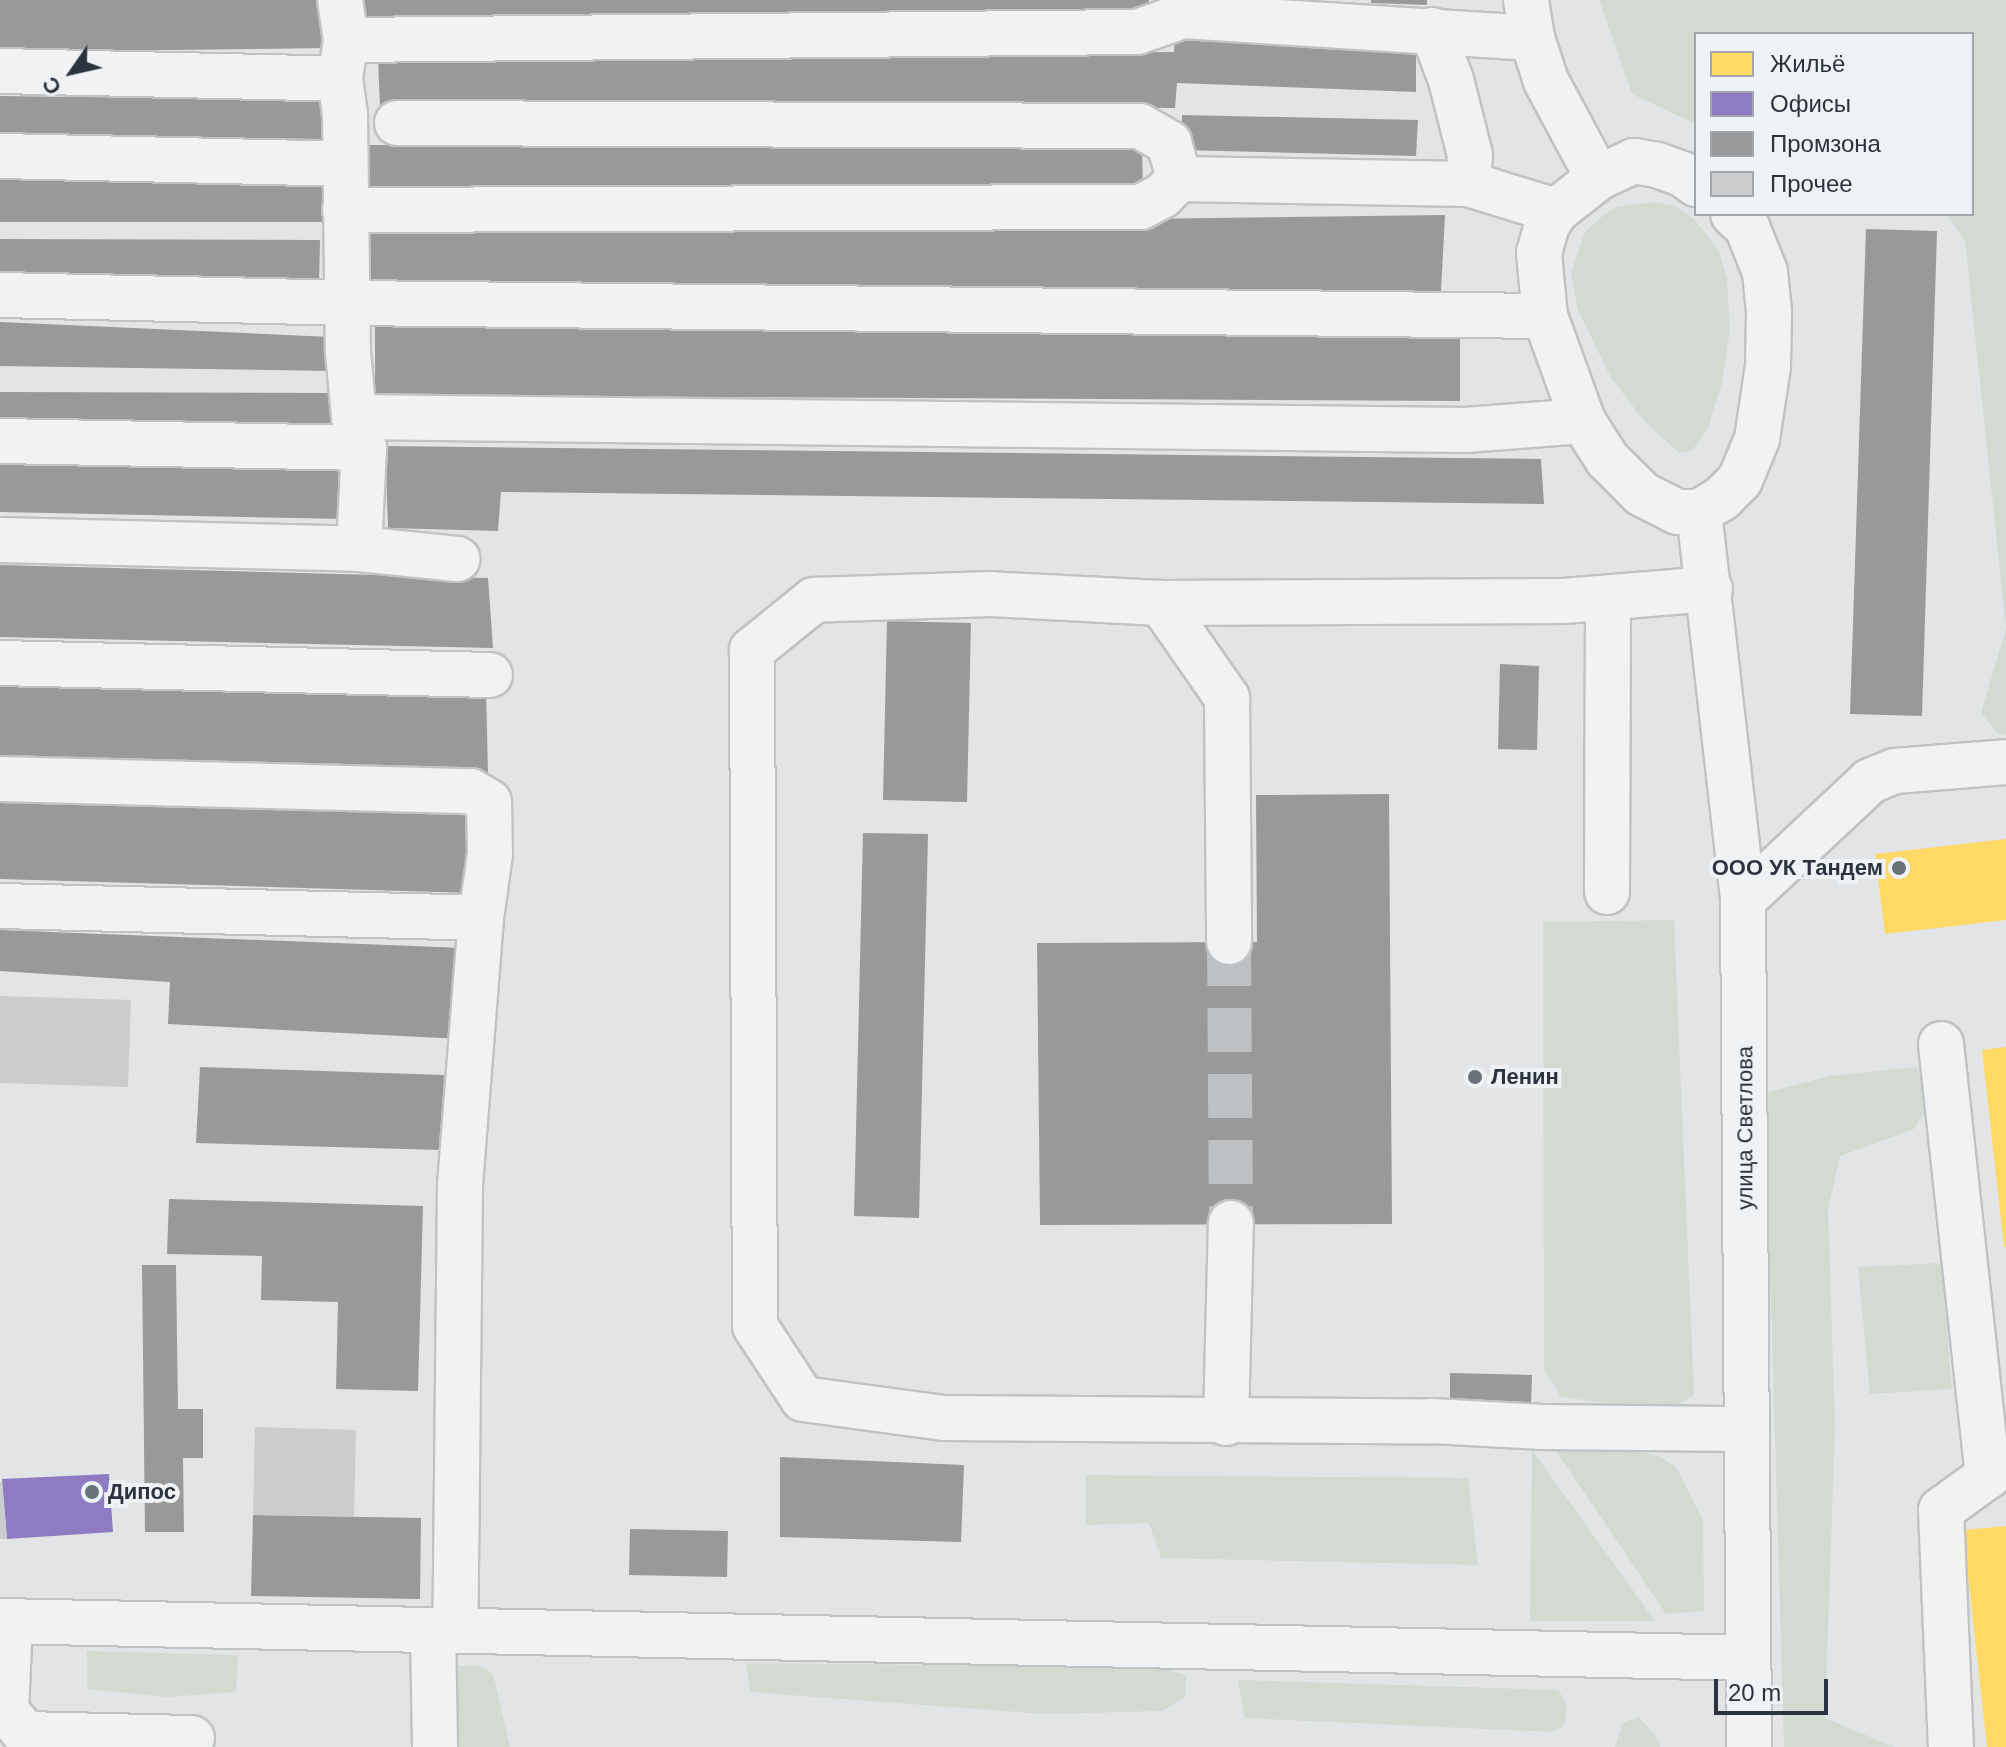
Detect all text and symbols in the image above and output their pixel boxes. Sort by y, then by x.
north arrow [32,32,112,112]
legend [1694,32,1974,216]
text: Жильё [1770,50,1845,77]
text: С [37,72,66,99]
text: Офисы [1770,90,1851,117]
text: Промзона [1770,130,1881,157]
text: Прочее [1770,170,1853,197]
place label: ООО УК Тандем [1712,855,1883,881]
marker: ООО УК Тандем [1890,859,1908,877]
street label: улица Светлова [1732,1046,1758,1210]
place label: Ленин [1491,1064,1559,1090]
marker: Ленин [1466,1068,1484,1086]
place label: Дипос [108,1479,176,1505]
marker: Дипос [83,1483,101,1501]
scale bar [1718,1663,1832,1713]
text: 20 m [1728,1679,1781,1706]

